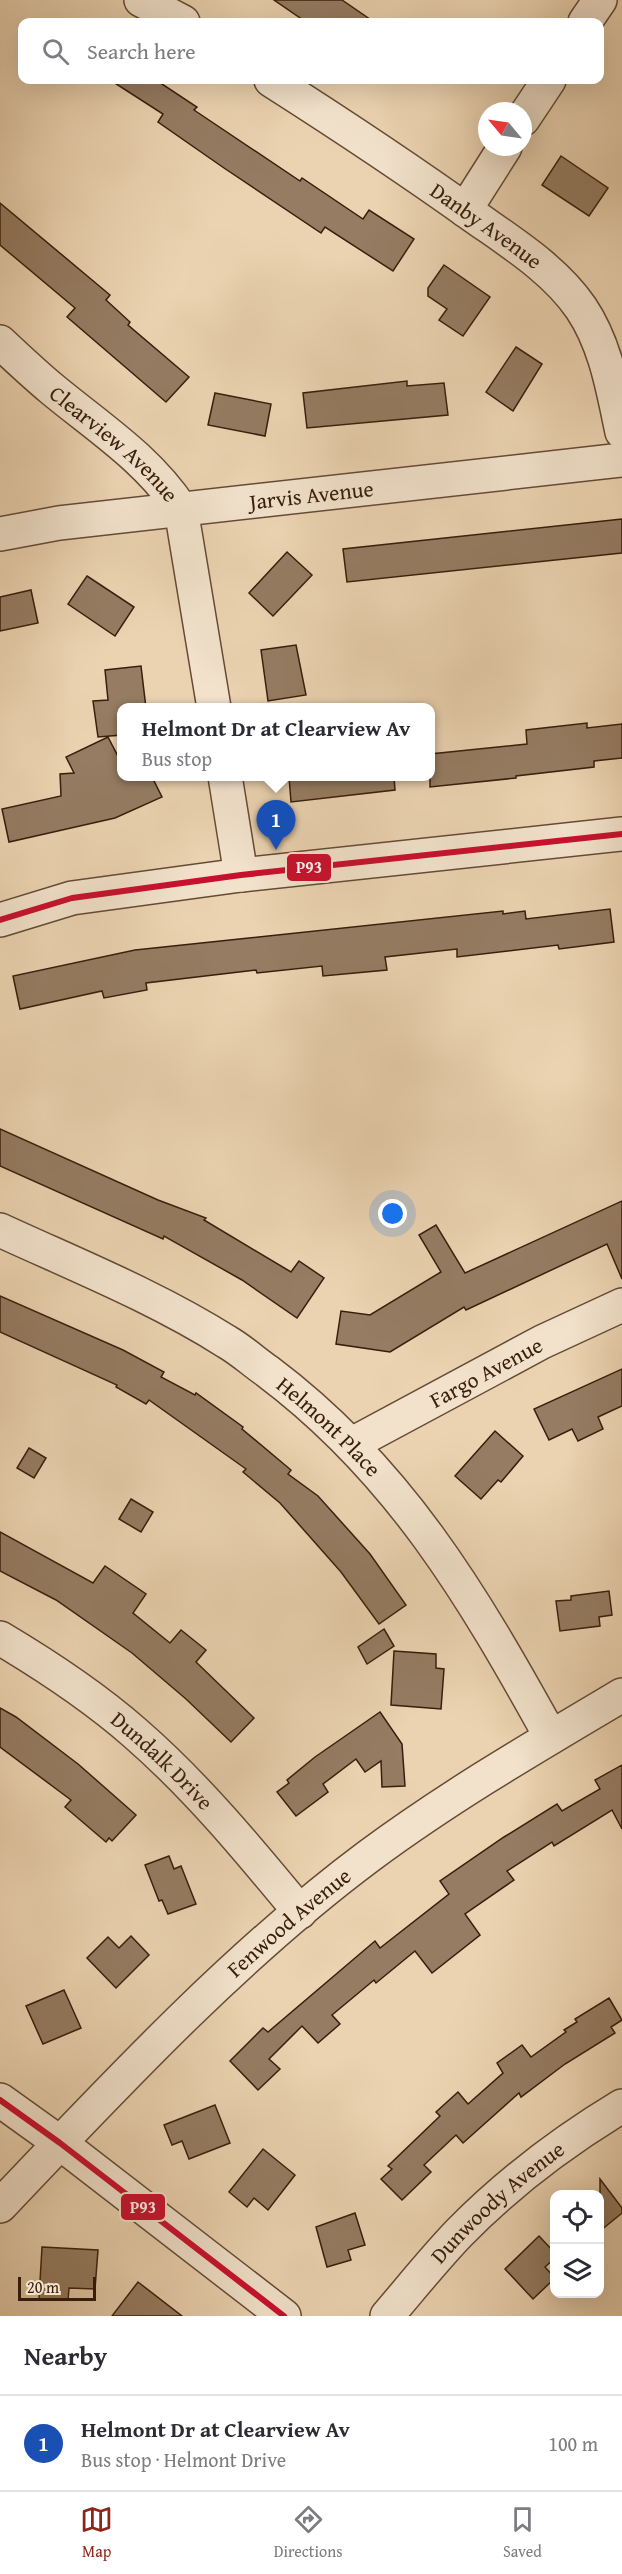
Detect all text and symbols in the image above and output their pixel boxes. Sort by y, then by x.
search box [18,18,604,84]
icon: search [39,35,72,68]
text: Search here [87,35,196,67]
north arrow [478,102,532,156]
street label: Danby Avenue [424,174,550,276]
street label: Clearview Avenue [43,377,187,509]
street label: Jarvis Avenue [245,472,375,518]
popup [117,703,435,781]
text: Helmont Dr at Clearview Av [142,712,410,744]
text: Bus stop [142,744,212,773]
pin: 1 [256,800,296,850]
line badge: P93 [286,853,332,882]
text: P93 [296,855,322,879]
your location [378,1199,407,1228]
street label: Fargo Avenue [424,1329,548,1416]
street label: Helmont Place [270,1368,389,1484]
street label: Dundalk Drive [104,1703,221,1817]
street label: Fenwood Avenue [219,1860,357,1984]
street label: Dunwoody Avenue [423,2133,571,2270]
map controls [550,2190,604,2298]
button: locate [550,2190,604,2244]
line badge: P93 [120,2193,166,2221]
text: P93 [130,2195,156,2219]
button: layers [550,2244,604,2298]
scale bar [18,2274,96,2302]
text: 20 m [27,2275,59,2299]
text: Nearby [24,2336,107,2375]
text: Helmont Dr at Clearview Av [81,2413,350,2445]
text: 1 [38,2429,49,2458]
text: 100 m [548,2429,598,2458]
text: Bus stop · Helmont Drive [81,2445,286,2474]
tab: Map [80,2503,113,2563]
tab: Directions [274,2503,343,2563]
tab: Saved [503,2503,542,2563]

